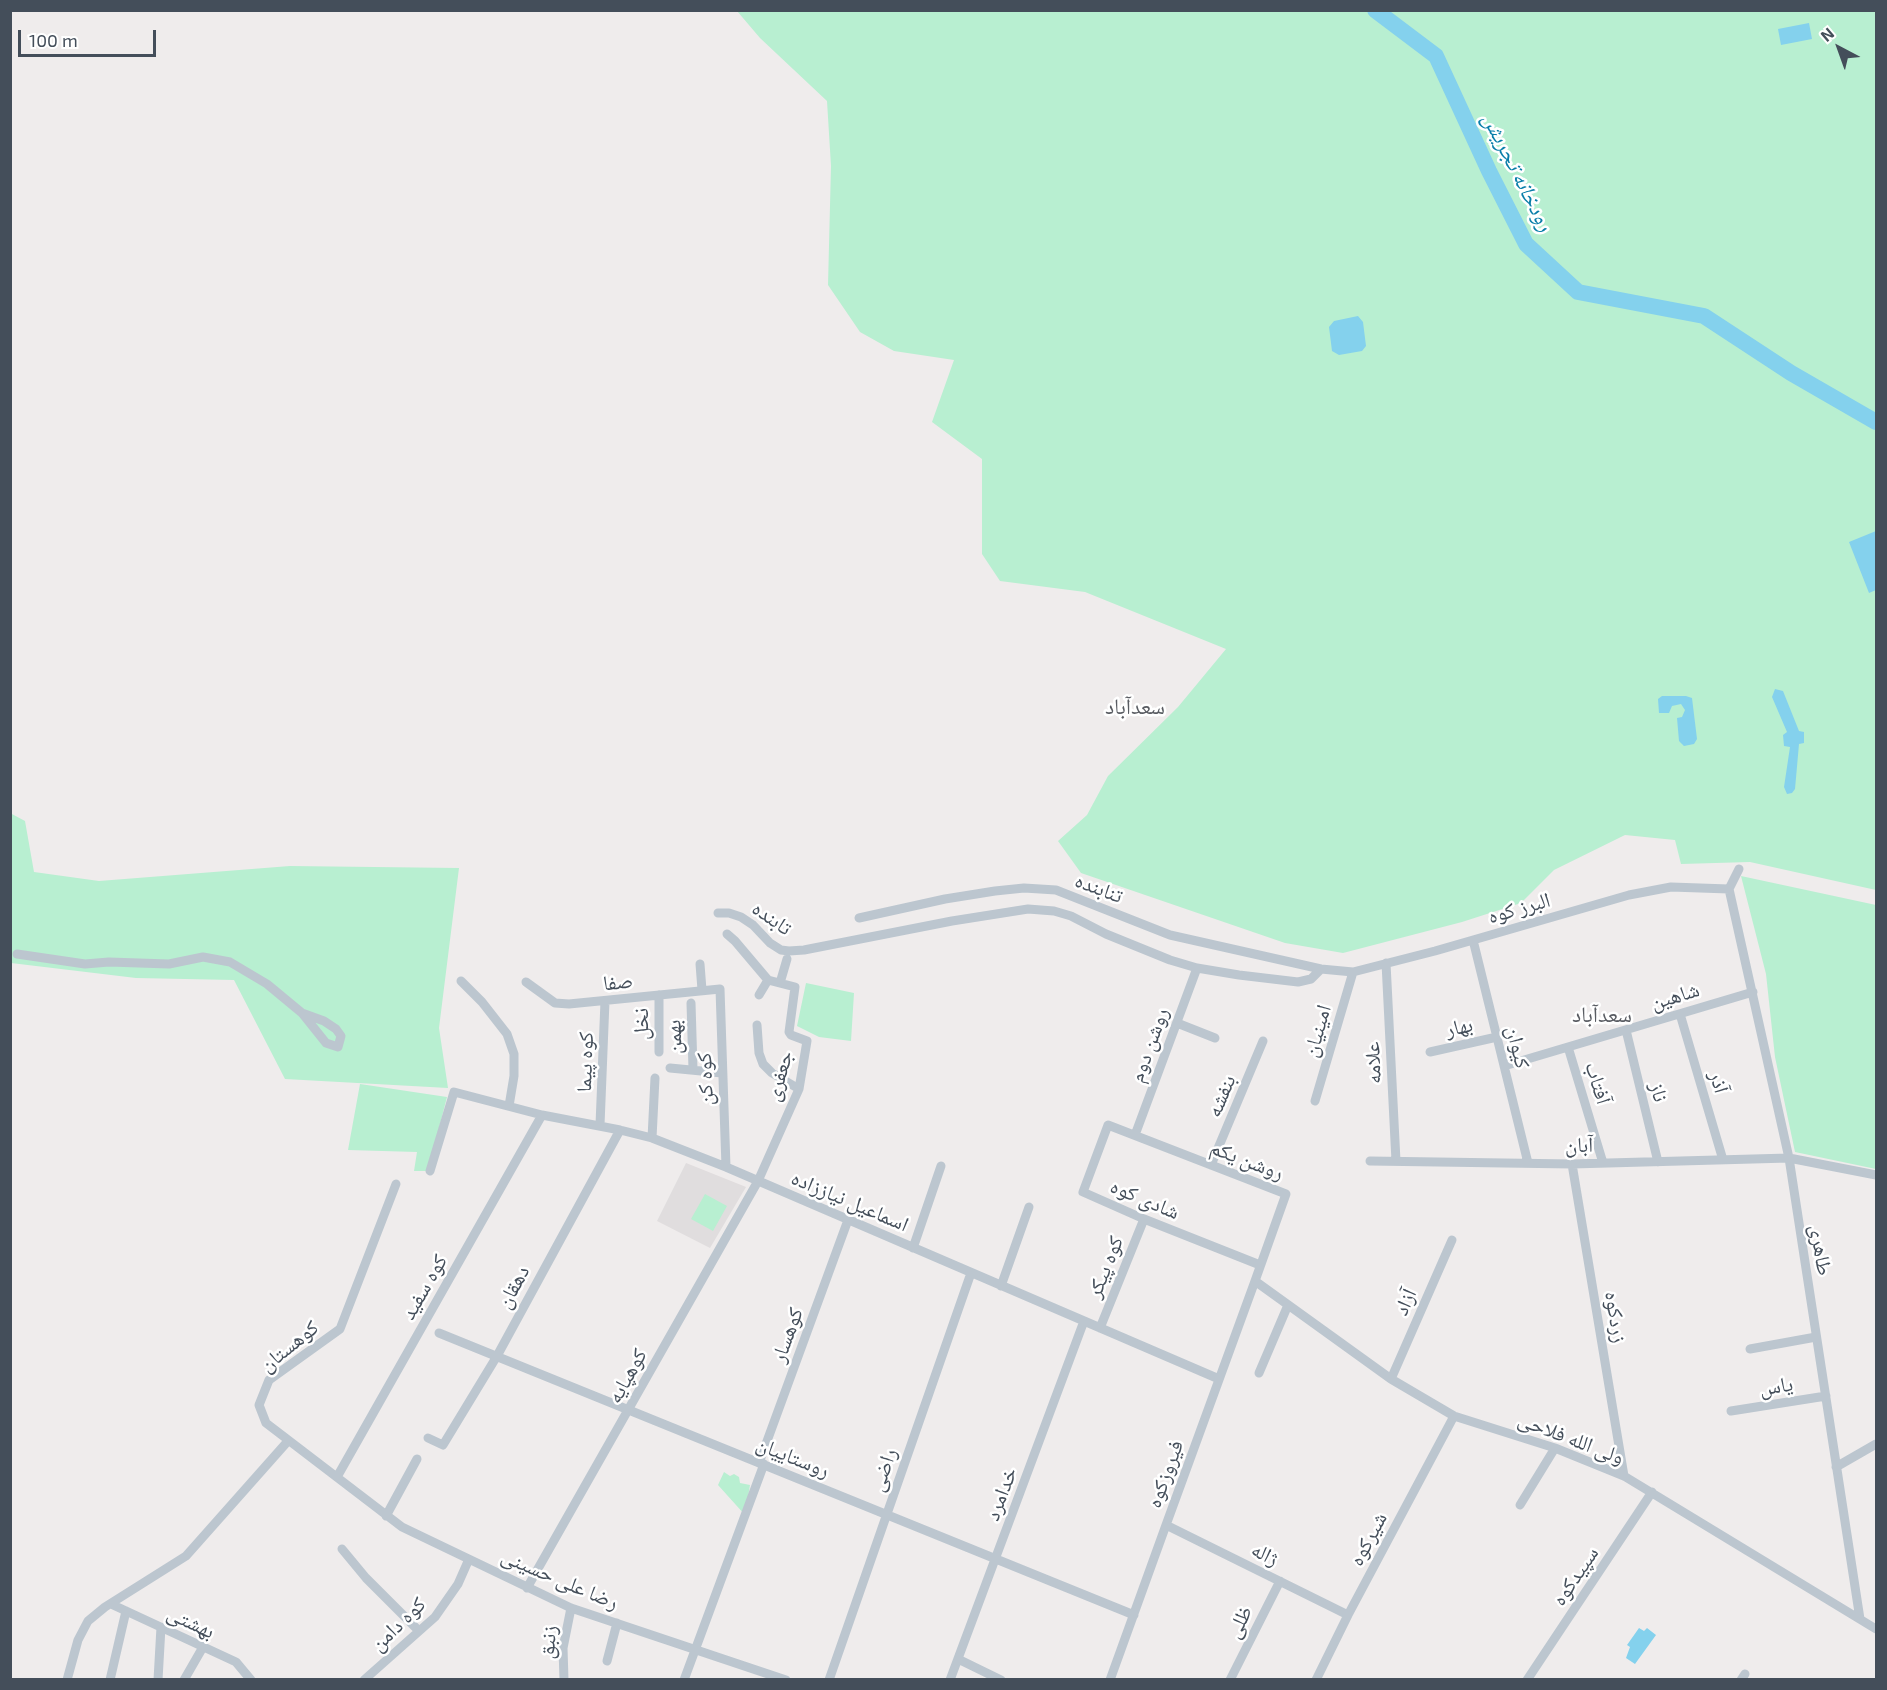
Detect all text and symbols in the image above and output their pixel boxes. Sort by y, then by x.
scale bar [21,18,159,56]
north arrow [1809,18,1869,78]
text: N [1816,23,1837,45]
text: 100 m [29,29,78,51]
water label: رودخانه تجریش [1477,108,1559,236]
district label: سعدآباد [1105,694,1165,720]
street label: تنابنده [1072,867,1126,909]
street label: البرز کوه [1485,887,1553,929]
street label: تابنده [747,895,797,941]
street label: صفا [602,968,634,996]
street label: شاهین [1648,977,1702,1015]
street label: امینیان [1298,1002,1336,1060]
district label: سعدآباد [1572,1002,1632,1028]
street label: روشن دوم [1124,1004,1174,1086]
street label: نخل [628,1008,654,1040]
street label: بهار [1443,1012,1475,1042]
street label: بهمن [661,1019,687,1055]
street label: کیوان [1501,1023,1535,1071]
street label: کوه پیما [571,1031,599,1093]
street label: علامه [1359,1041,1387,1085]
street label: جعفری [760,1048,798,1104]
street label: کوه کن [691,1052,719,1106]
street label: آفتاب [1580,1059,1616,1107]
street label: آذر [1704,1068,1734,1096]
street label: بنفشه [1201,1071,1241,1121]
street label: ناز [1644,1080,1674,1104]
street label: آبان [1565,1132,1593,1158]
street label: روشن یکم [1207,1135,1287,1185]
street label: اسماعیل نیاززاده [787,1165,913,1237]
street label: شادی کوه [1107,1173,1183,1225]
street label: طاهری [1805,1223,1837,1277]
street label: کوه پیکر [1081,1232,1129,1302]
street label: کوه سفید [395,1250,453,1324]
street label: دهقان [491,1261,535,1313]
street label: آزاد [1388,1285,1422,1319]
street label: زردکوه [1599,1289,1633,1345]
street label: کوهسار [765,1304,809,1366]
street label: کوهستان [255,1315,323,1377]
street label: کوهپایه [602,1344,652,1408]
street label: یاس [1757,1371,1795,1401]
street label: ولی‌ الله فلاحی [1514,1406,1628,1470]
street label: روستاییان [753,1431,833,1483]
street label: فیروزکوه [1141,1437,1189,1511]
street label: راضی [864,1445,902,1495]
street label: خدامرد [979,1464,1023,1524]
street label: شیرکوه [1344,1508,1392,1570]
street label: ژاله [1247,1537,1283,1571]
street label: سپیدکوه [1546,1542,1604,1610]
street label: رضا علی حسینی [498,1543,622,1615]
street label: کوه دامن [365,1592,431,1656]
street label: بهشتی [163,1600,219,1644]
street label: ظلی [1220,1601,1258,1643]
street label: زنبق [534,1624,562,1660]

